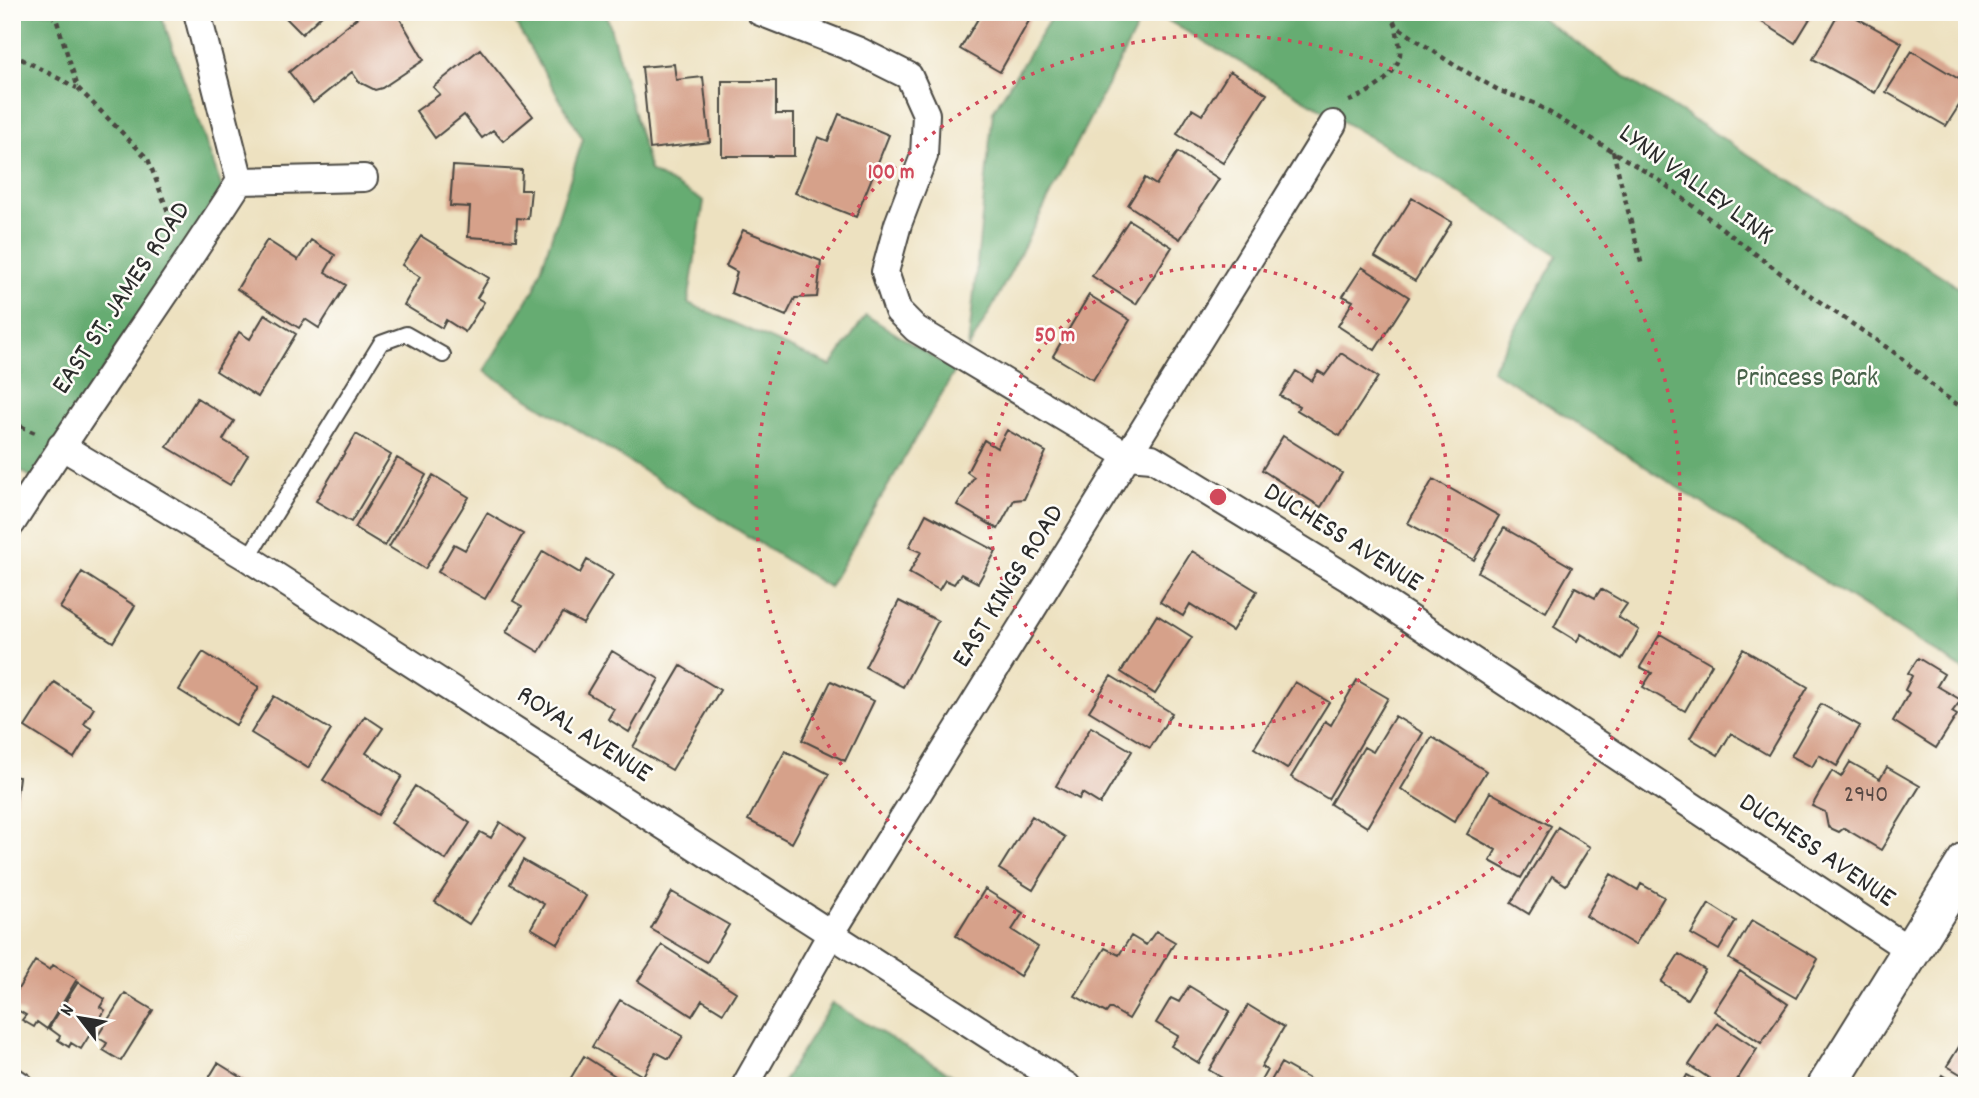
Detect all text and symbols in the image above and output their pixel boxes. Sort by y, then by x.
street label: LYNN VALLEY LINK [1609,116,1781,256]
text: 100 m [868,159,914,189]
street label: EAST ST. JAMES ROAD [43,194,203,404]
text: 50 m [1035,322,1075,352]
park label: Princess Park [1736,360,1878,400]
street label: DUCHESS AVENUE [1254,474,1430,604]
centre of rings [1206,485,1230,509]
street label: EAST KINGS ROAD [944,498,1076,676]
street label: ROYAL AVENUE [507,677,659,795]
house number: 2940 [1844,779,1888,813]
street label: DUCHESS AVENUE [1730,785,1903,919]
north arrow [46,982,116,1052]
text: N [54,1000,82,1022]

